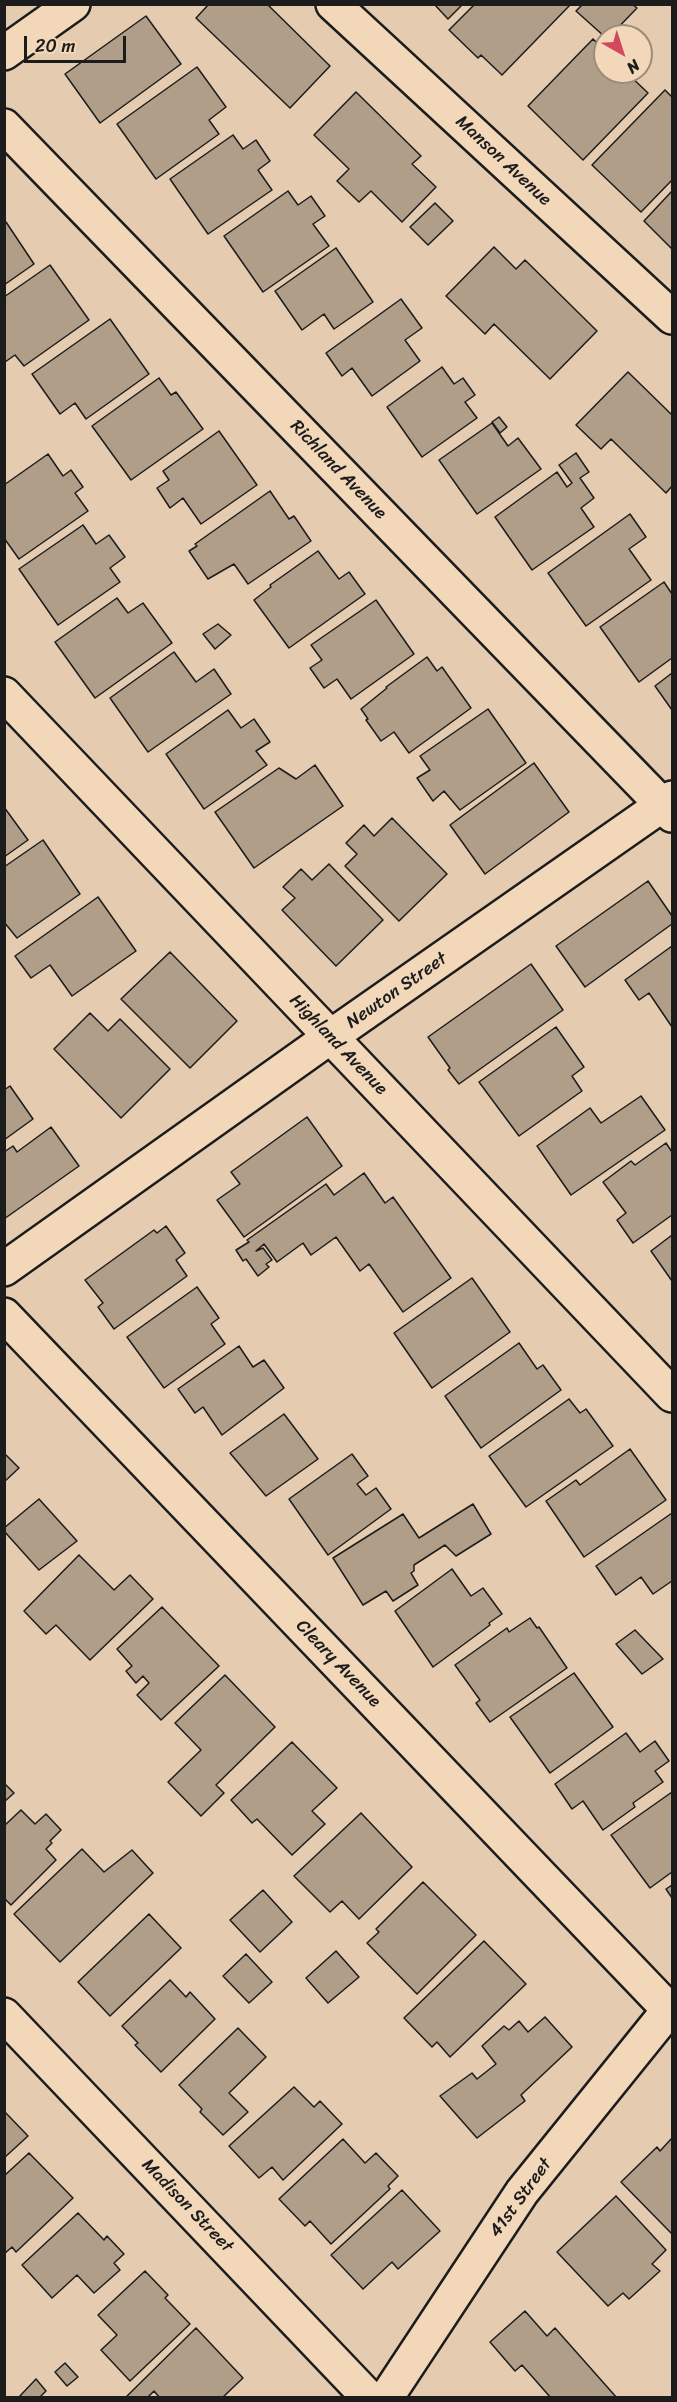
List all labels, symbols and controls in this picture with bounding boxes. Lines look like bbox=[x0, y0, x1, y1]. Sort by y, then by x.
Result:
scale bar bbox=[27, 24, 129, 62]
north arrow bbox=[593, 24, 653, 84]
text: 20 m bbox=[35, 30, 75, 62]
text: N bbox=[620, 52, 647, 82]
street label: Manson Avenue bbox=[451, 111, 555, 211]
street label: Richland Avenue bbox=[285, 416, 391, 524]
street label: Newton Street bbox=[343, 948, 451, 1034]
street label: Highland Avenue bbox=[284, 990, 392, 1100]
street label: Cleary Avenue bbox=[291, 1616, 385, 1712]
street label: 41st Street bbox=[485, 2154, 557, 2242]
street label: Madison Street bbox=[137, 2155, 237, 2257]

